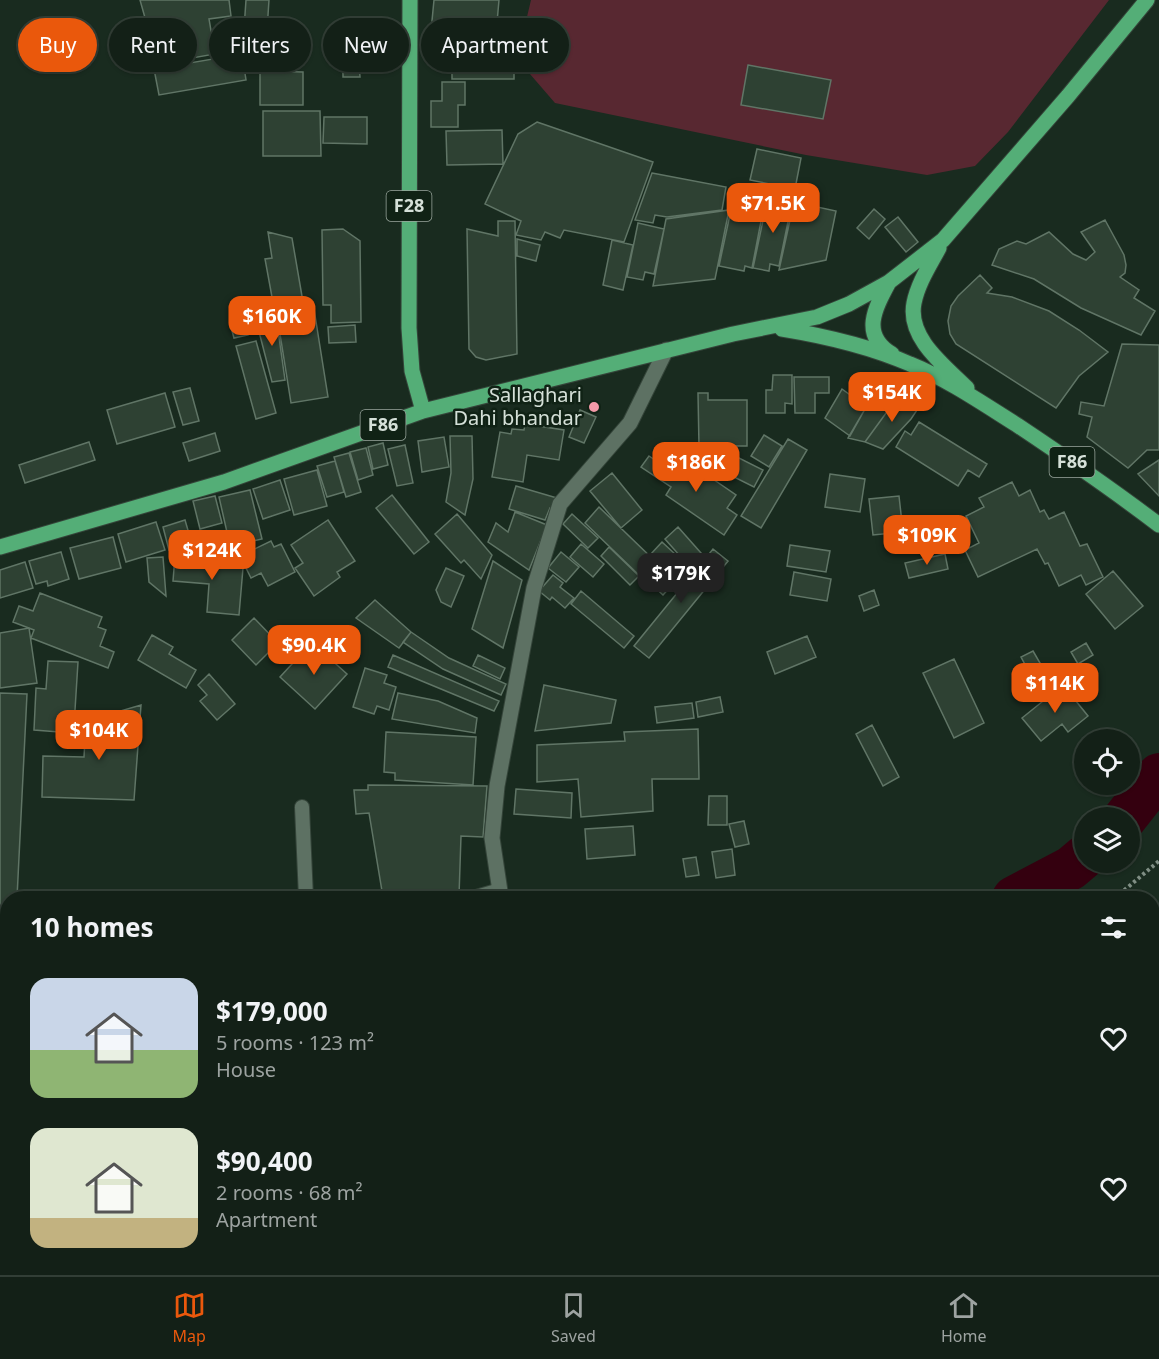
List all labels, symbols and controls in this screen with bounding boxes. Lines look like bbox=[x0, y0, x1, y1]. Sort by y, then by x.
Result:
chip: Buy bbox=[18, 18, 97, 72]
chip: Rent bbox=[109, 18, 197, 72]
chip: Filters bbox=[209, 18, 311, 72]
chip: New bbox=[323, 18, 409, 72]
chip: Apartment bbox=[421, 18, 569, 72]
pin: $71.5K bbox=[724, 183, 822, 234]
text: $71.5K bbox=[741, 189, 805, 216]
road number: F28 bbox=[386, 191, 432, 221]
pin: $160K bbox=[230, 296, 314, 347]
text: $160K bbox=[242, 302, 302, 329]
pin: $154K bbox=[850, 372, 934, 423]
text: $154K bbox=[862, 378, 922, 405]
place label: Sallaghari Dahi bhandar bbox=[453, 381, 582, 431]
marker: Sallaghari Dahi bhandar bbox=[587, 400, 601, 414]
road number: F86 bbox=[360, 410, 406, 440]
pin: $186K bbox=[654, 442, 738, 493]
road number: F86 bbox=[1050, 447, 1094, 477]
text: $186K bbox=[666, 448, 726, 475]
pin: $109K bbox=[885, 515, 969, 566]
text: $109K bbox=[897, 521, 957, 548]
pin: $124K bbox=[170, 530, 254, 581]
text: $124K bbox=[182, 536, 242, 563]
pin: $179K bbox=[639, 553, 723, 604]
text: $179K bbox=[651, 559, 711, 586]
pin: $90.4K bbox=[265, 625, 363, 676]
text: $90.4K bbox=[282, 631, 346, 658]
pin: $114K bbox=[1013, 663, 1097, 714]
text: $114K bbox=[1025, 669, 1085, 696]
pin: $104K bbox=[57, 710, 141, 761]
text: $104K bbox=[69, 716, 129, 743]
map controls bbox=[1074, 729, 1140, 873]
button: locate bbox=[1074, 729, 1140, 795]
button: layers bbox=[1074, 807, 1140, 873]
text: 10 homes bbox=[30, 909, 154, 945]
icon: filters bbox=[1097, 911, 1130, 944]
text: $179,000 bbox=[216, 993, 328, 1029]
icon: home bbox=[78, 1002, 150, 1074]
icon: heart bbox=[1097, 1022, 1130, 1055]
text: 5 rooms · 123 m² bbox=[216, 1029, 374, 1056]
text: House bbox=[216, 1056, 276, 1083]
text: $90,400 bbox=[216, 1143, 313, 1179]
icon: home bbox=[78, 1152, 150, 1224]
icon: heart bbox=[1097, 1172, 1130, 1205]
text: 2 rooms · 68 m² bbox=[216, 1179, 363, 1206]
text: Apartment bbox=[216, 1206, 317, 1233]
tab: Map bbox=[173, 1289, 206, 1347]
tab: Saved bbox=[551, 1289, 596, 1347]
tab: Home bbox=[941, 1289, 986, 1347]

